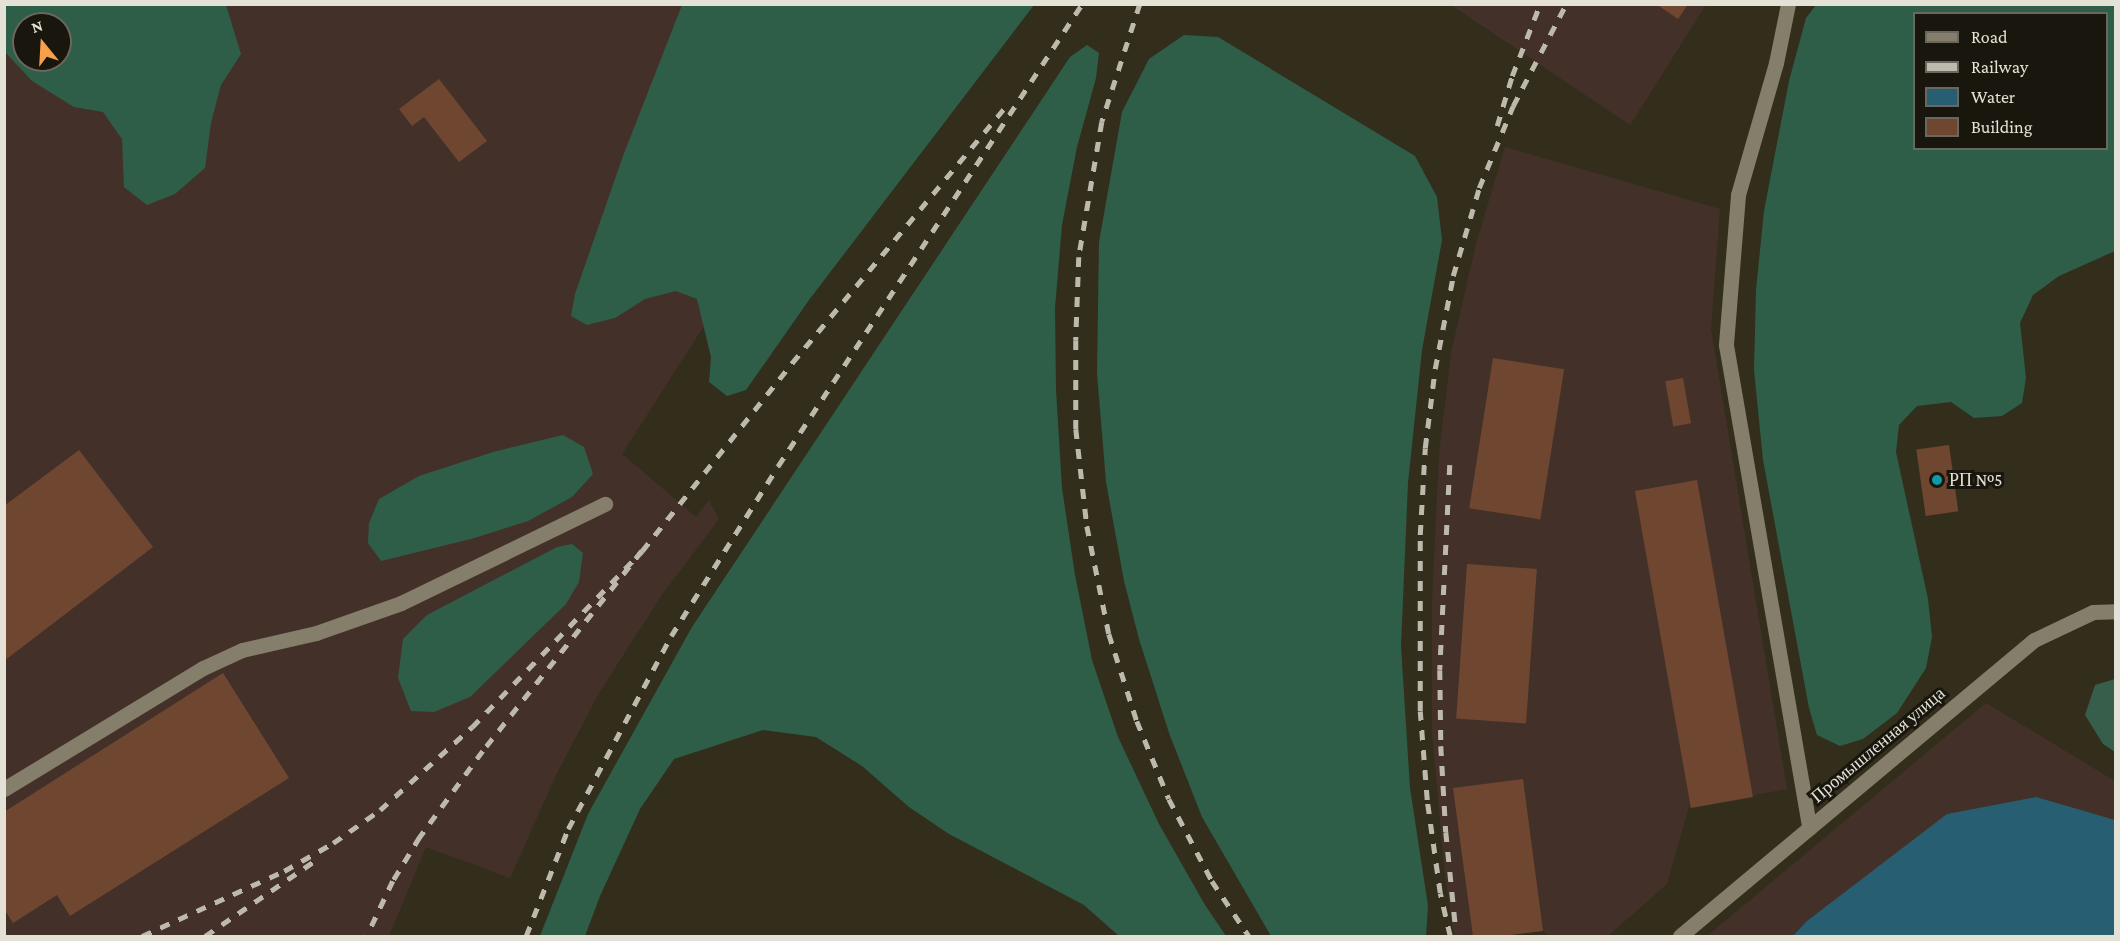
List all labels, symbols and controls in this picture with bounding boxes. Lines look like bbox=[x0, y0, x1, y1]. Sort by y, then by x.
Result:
north arrow bbox=[12, 12, 72, 72]
legend bbox=[1913, 12, 2108, 150]
text: N bbox=[29, 17, 45, 36]
text: Road bbox=[1971, 27, 2008, 47]
text: Railway bbox=[1971, 57, 2028, 77]
text: Water bbox=[1971, 87, 2015, 107]
text: Building bbox=[1971, 117, 2032, 137]
place label: РП №5 bbox=[1949, 469, 2002, 491]
marker: РП №5 bbox=[1930, 473, 1944, 487]
street label: Промышленная улица bbox=[1807, 683, 1949, 807]

